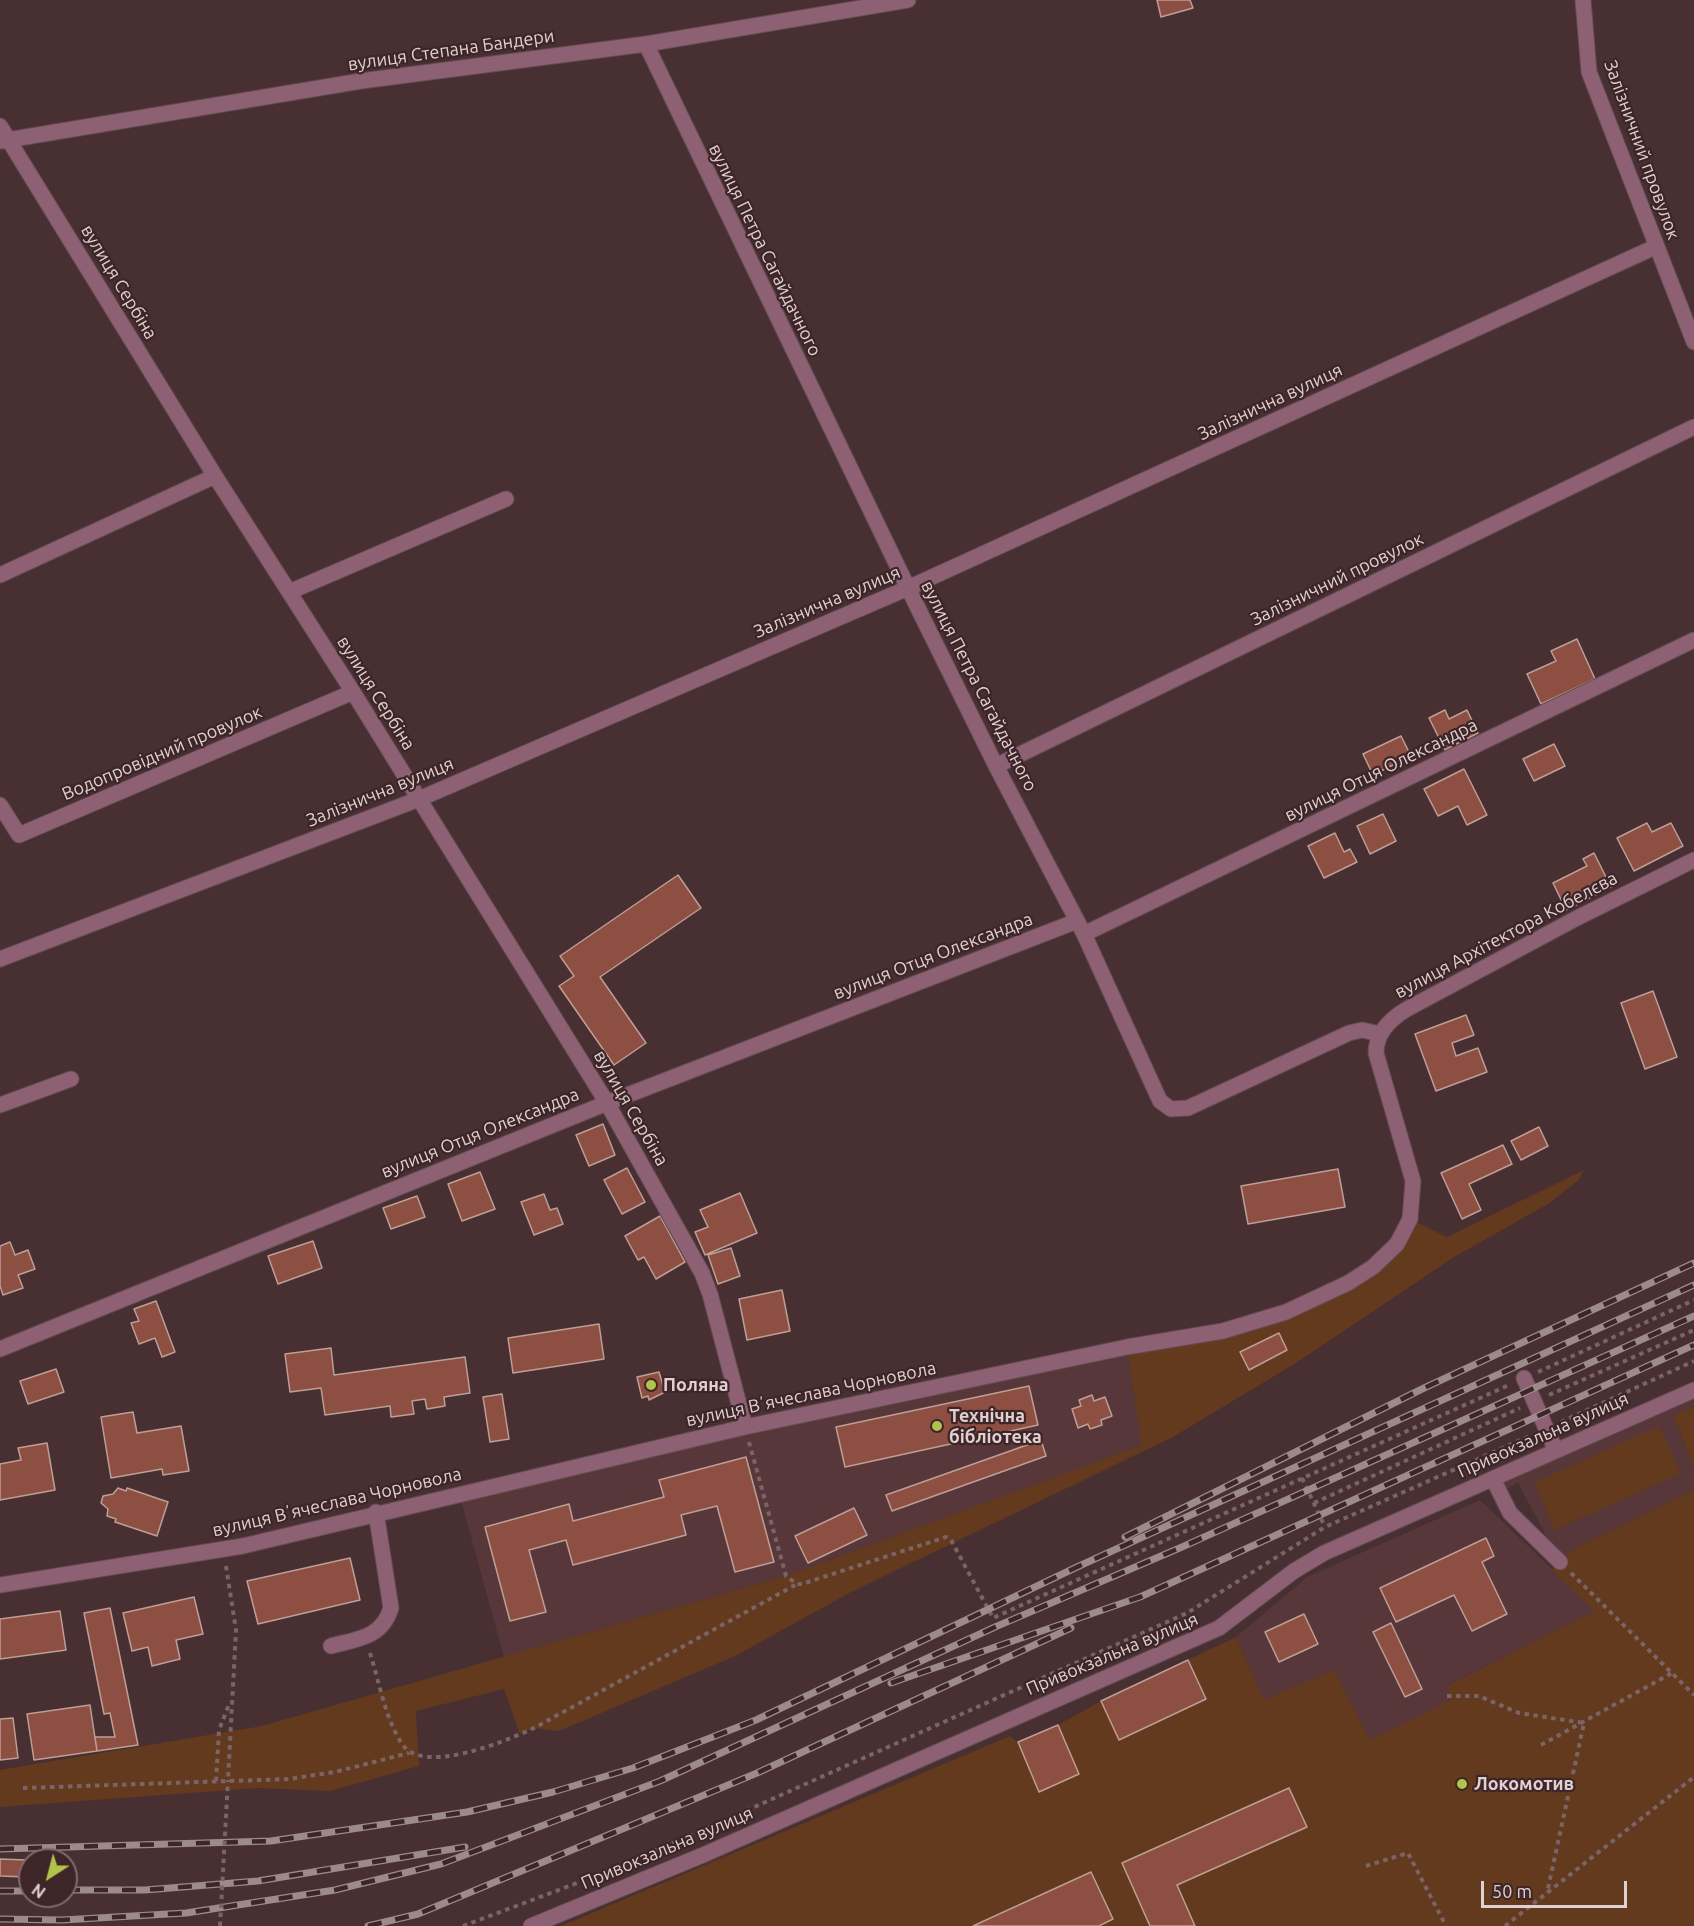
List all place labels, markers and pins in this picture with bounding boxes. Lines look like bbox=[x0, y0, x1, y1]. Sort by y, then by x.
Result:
place label: Поляна bbox=[663, 1374, 729, 1396]
marker: Поляна bbox=[644, 1378, 658, 1392]
place label: Технічна бібліотека bbox=[949, 1405, 1042, 1448]
marker: Технічна бібліотека bbox=[930, 1419, 944, 1433]
place label: Локомотив bbox=[1474, 1773, 1574, 1795]
marker: Локомотив bbox=[1455, 1777, 1469, 1791]

